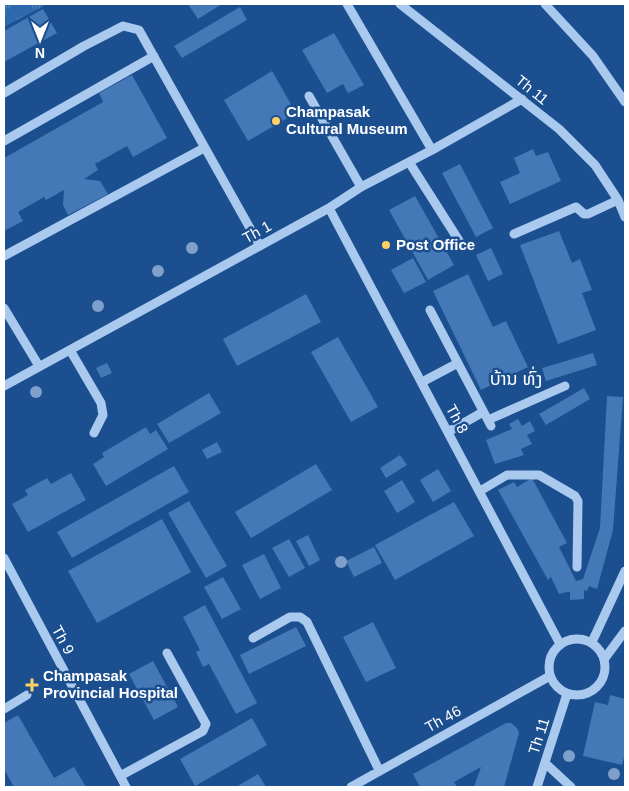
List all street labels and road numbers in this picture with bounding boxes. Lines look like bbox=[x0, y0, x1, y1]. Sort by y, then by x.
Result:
street label: Th 11 bbox=[512, 71, 552, 108]
street label: Th 1 bbox=[240, 217, 274, 246]
street label: Th 8 bbox=[443, 402, 472, 436]
street label: Th 9 bbox=[49, 623, 78, 657]
street label: Th 46 bbox=[422, 702, 464, 735]
street label: Th 11 bbox=[525, 716, 552, 756]

